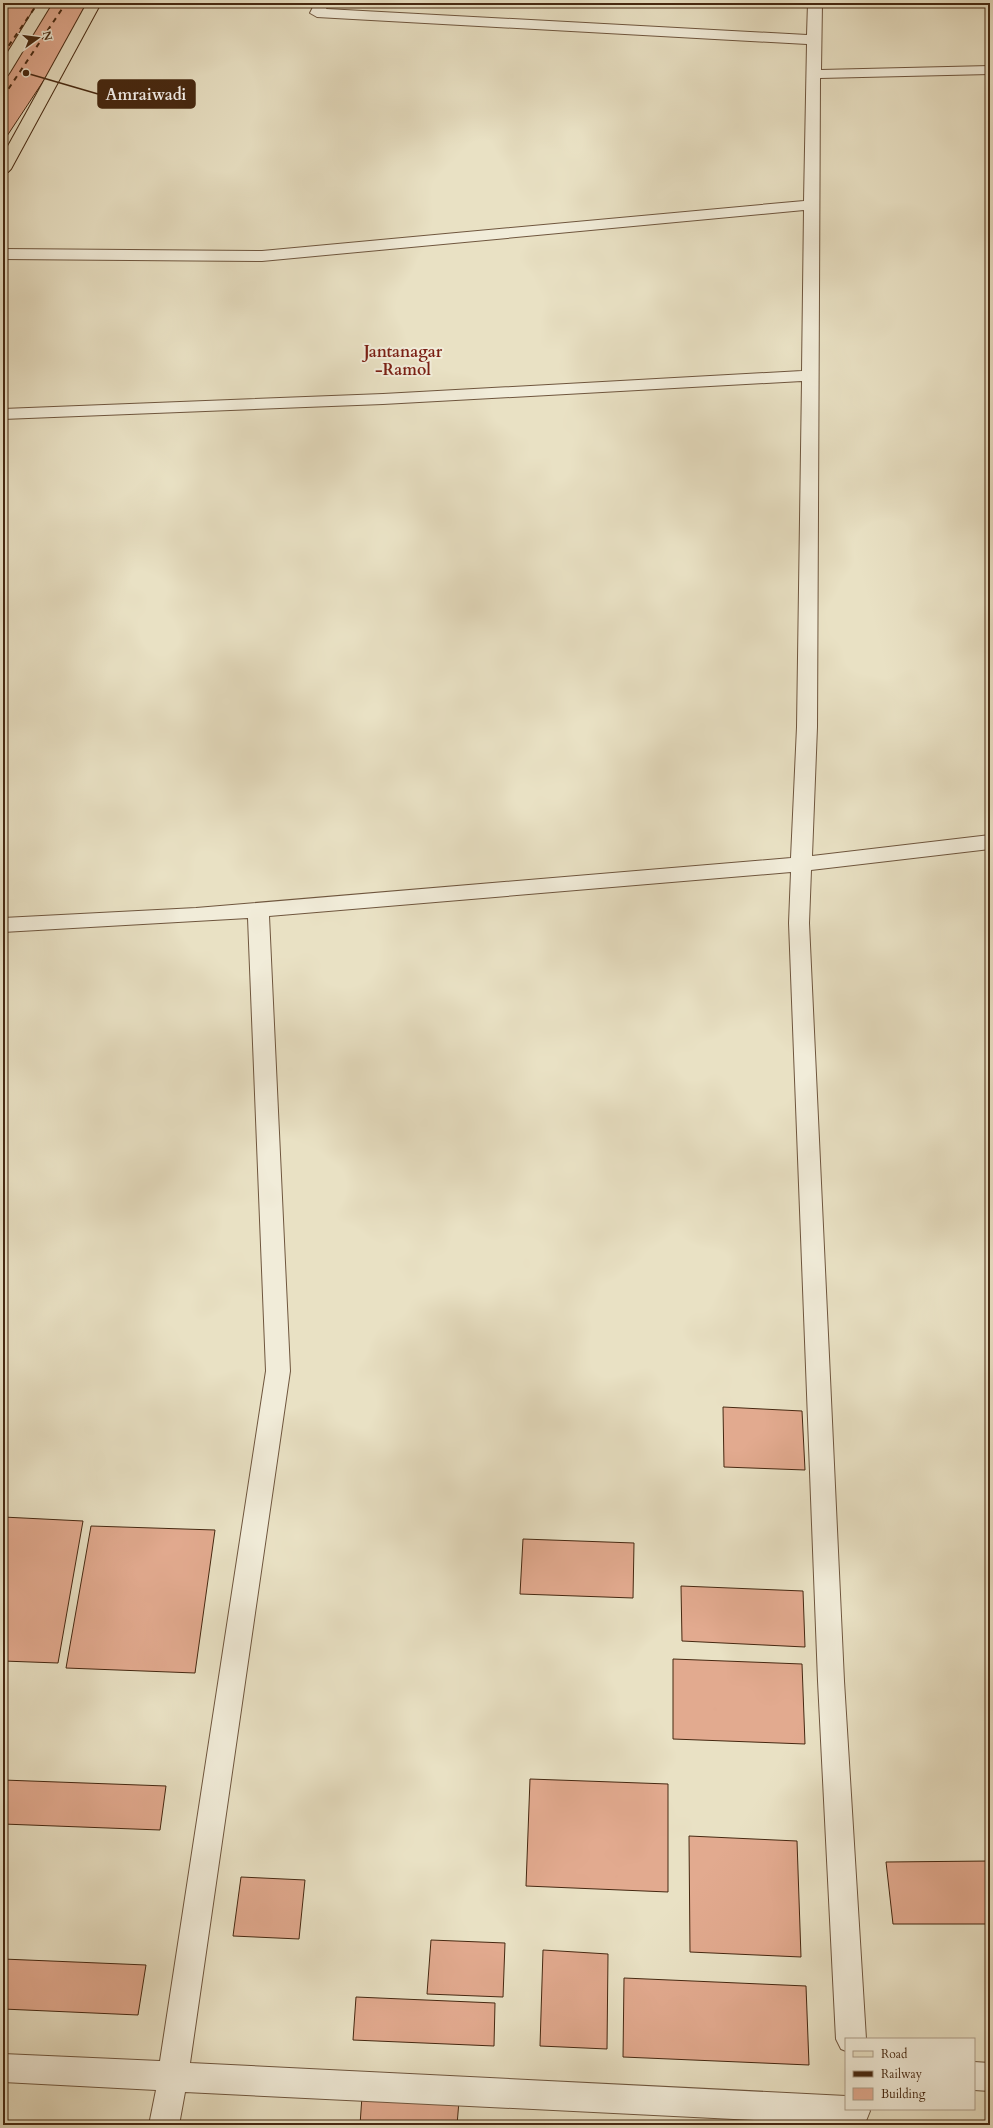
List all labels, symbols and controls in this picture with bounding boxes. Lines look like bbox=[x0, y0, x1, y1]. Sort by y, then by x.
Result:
north arrow bbox=[18, 18, 58, 58]
text: N bbox=[39, 29, 56, 43]
callout: Amraiwadi bbox=[98, 80, 195, 108]
text: Amraiwadi bbox=[106, 84, 186, 106]
district label: Jantanagar -Ramol bbox=[362, 341, 443, 381]
legend bbox=[845, 2038, 975, 2110]
text: Road bbox=[881, 2046, 908, 2062]
text: Railway bbox=[881, 2066, 923, 2082]
text: Building bbox=[881, 2086, 926, 2102]

